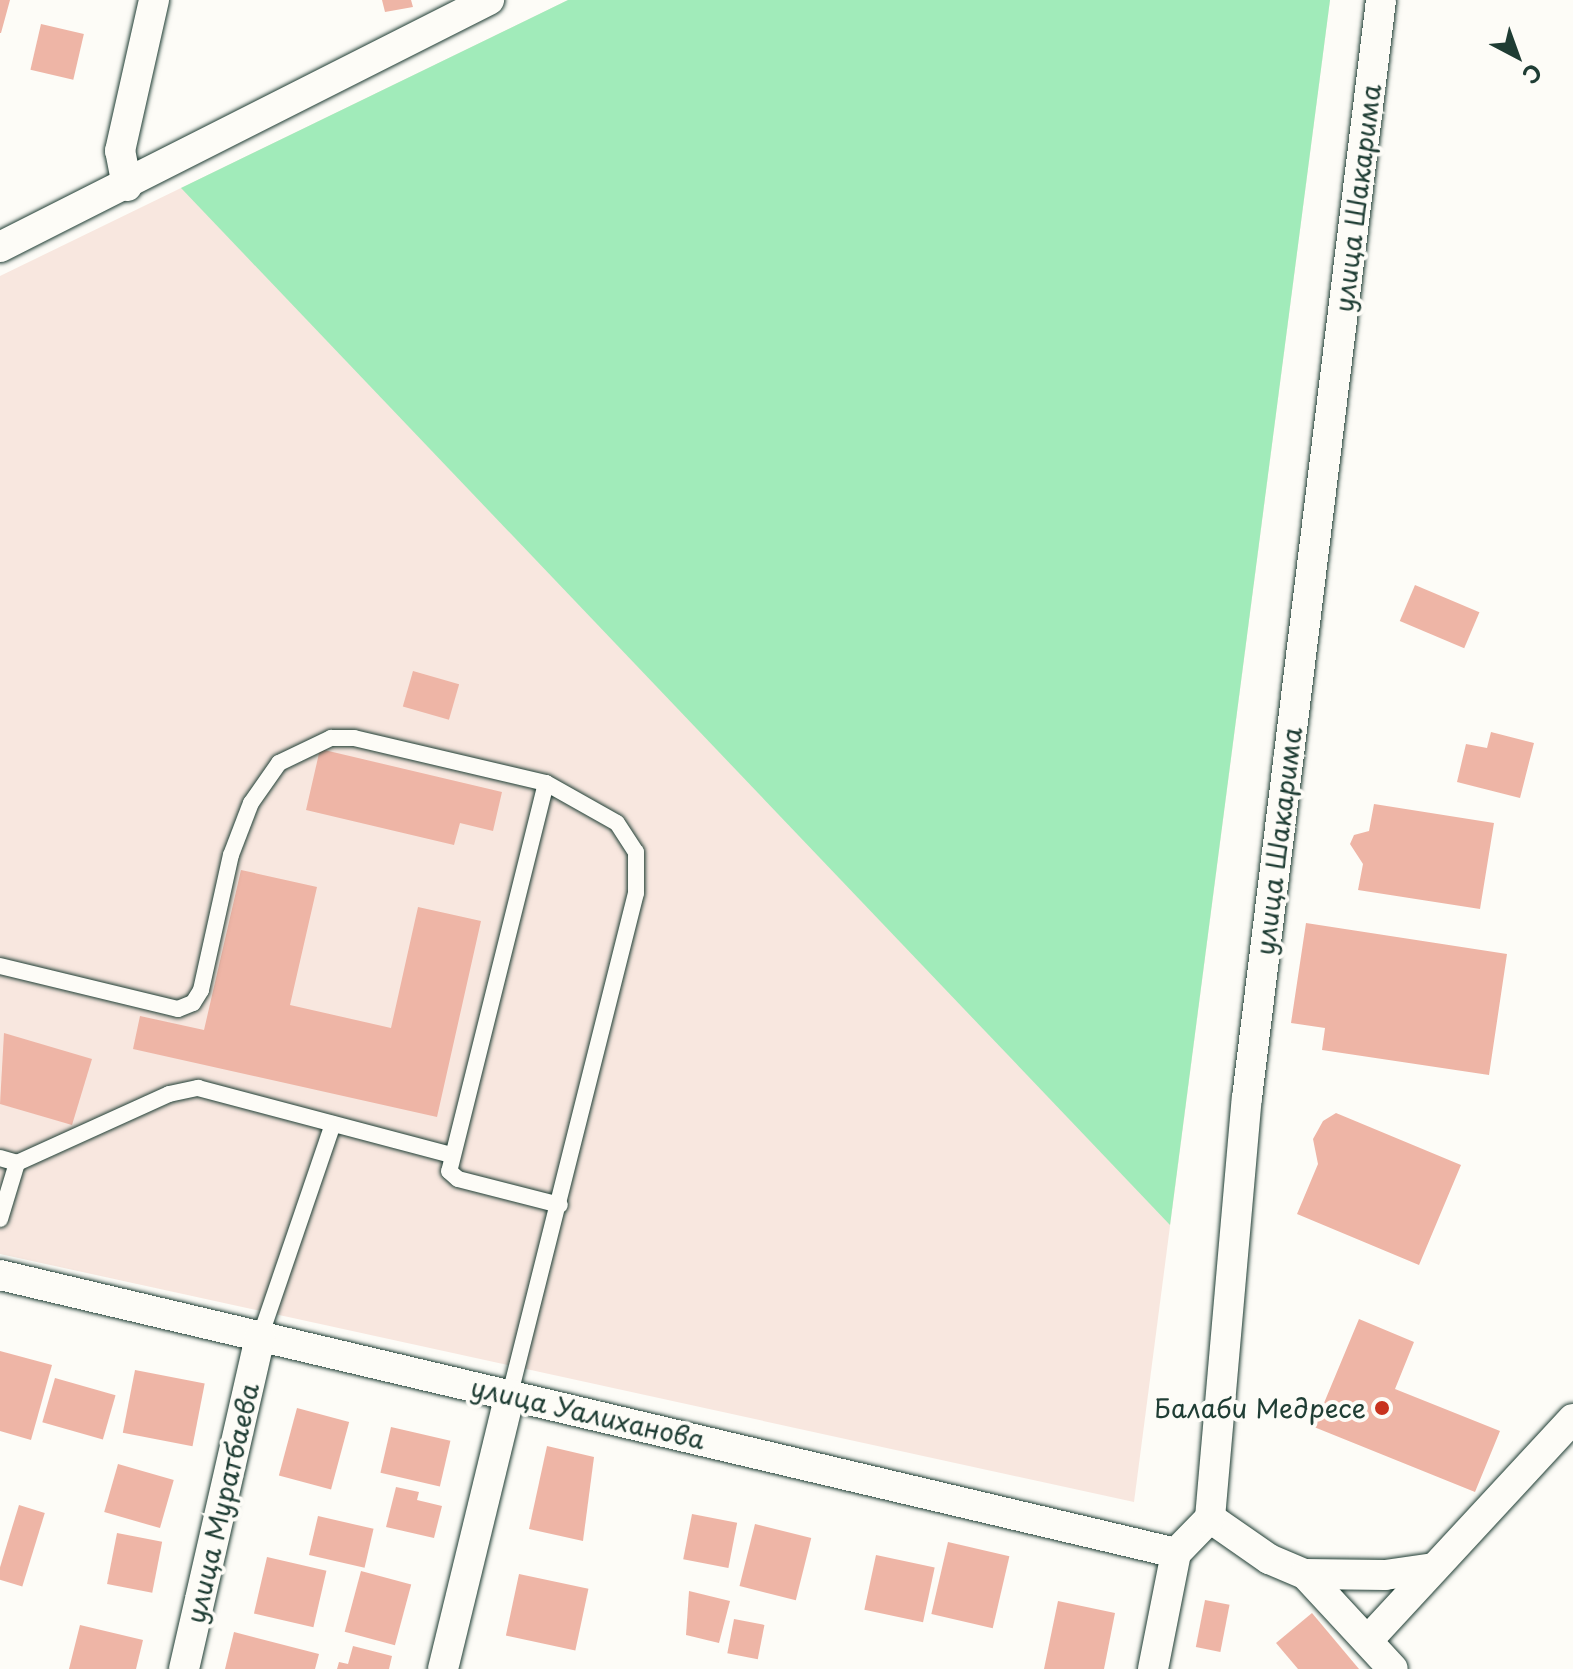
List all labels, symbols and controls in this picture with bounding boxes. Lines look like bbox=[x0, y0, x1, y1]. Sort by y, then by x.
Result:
north arrow bbox=[1477, 16, 1557, 96]
text: С bbox=[1516, 57, 1550, 92]
street label: улица Шакарима bbox=[1328, 82, 1386, 314]
street label: улица Шакарима bbox=[1249, 725, 1307, 957]
street label: улица Уалиханова bbox=[468, 1371, 708, 1455]
street label: улица Муратбаева bbox=[179, 1379, 265, 1627]
place label: Балаби Медресе bbox=[1154, 1392, 1366, 1424]
marker: Балаби Медресе bbox=[1373, 1399, 1391, 1417]

